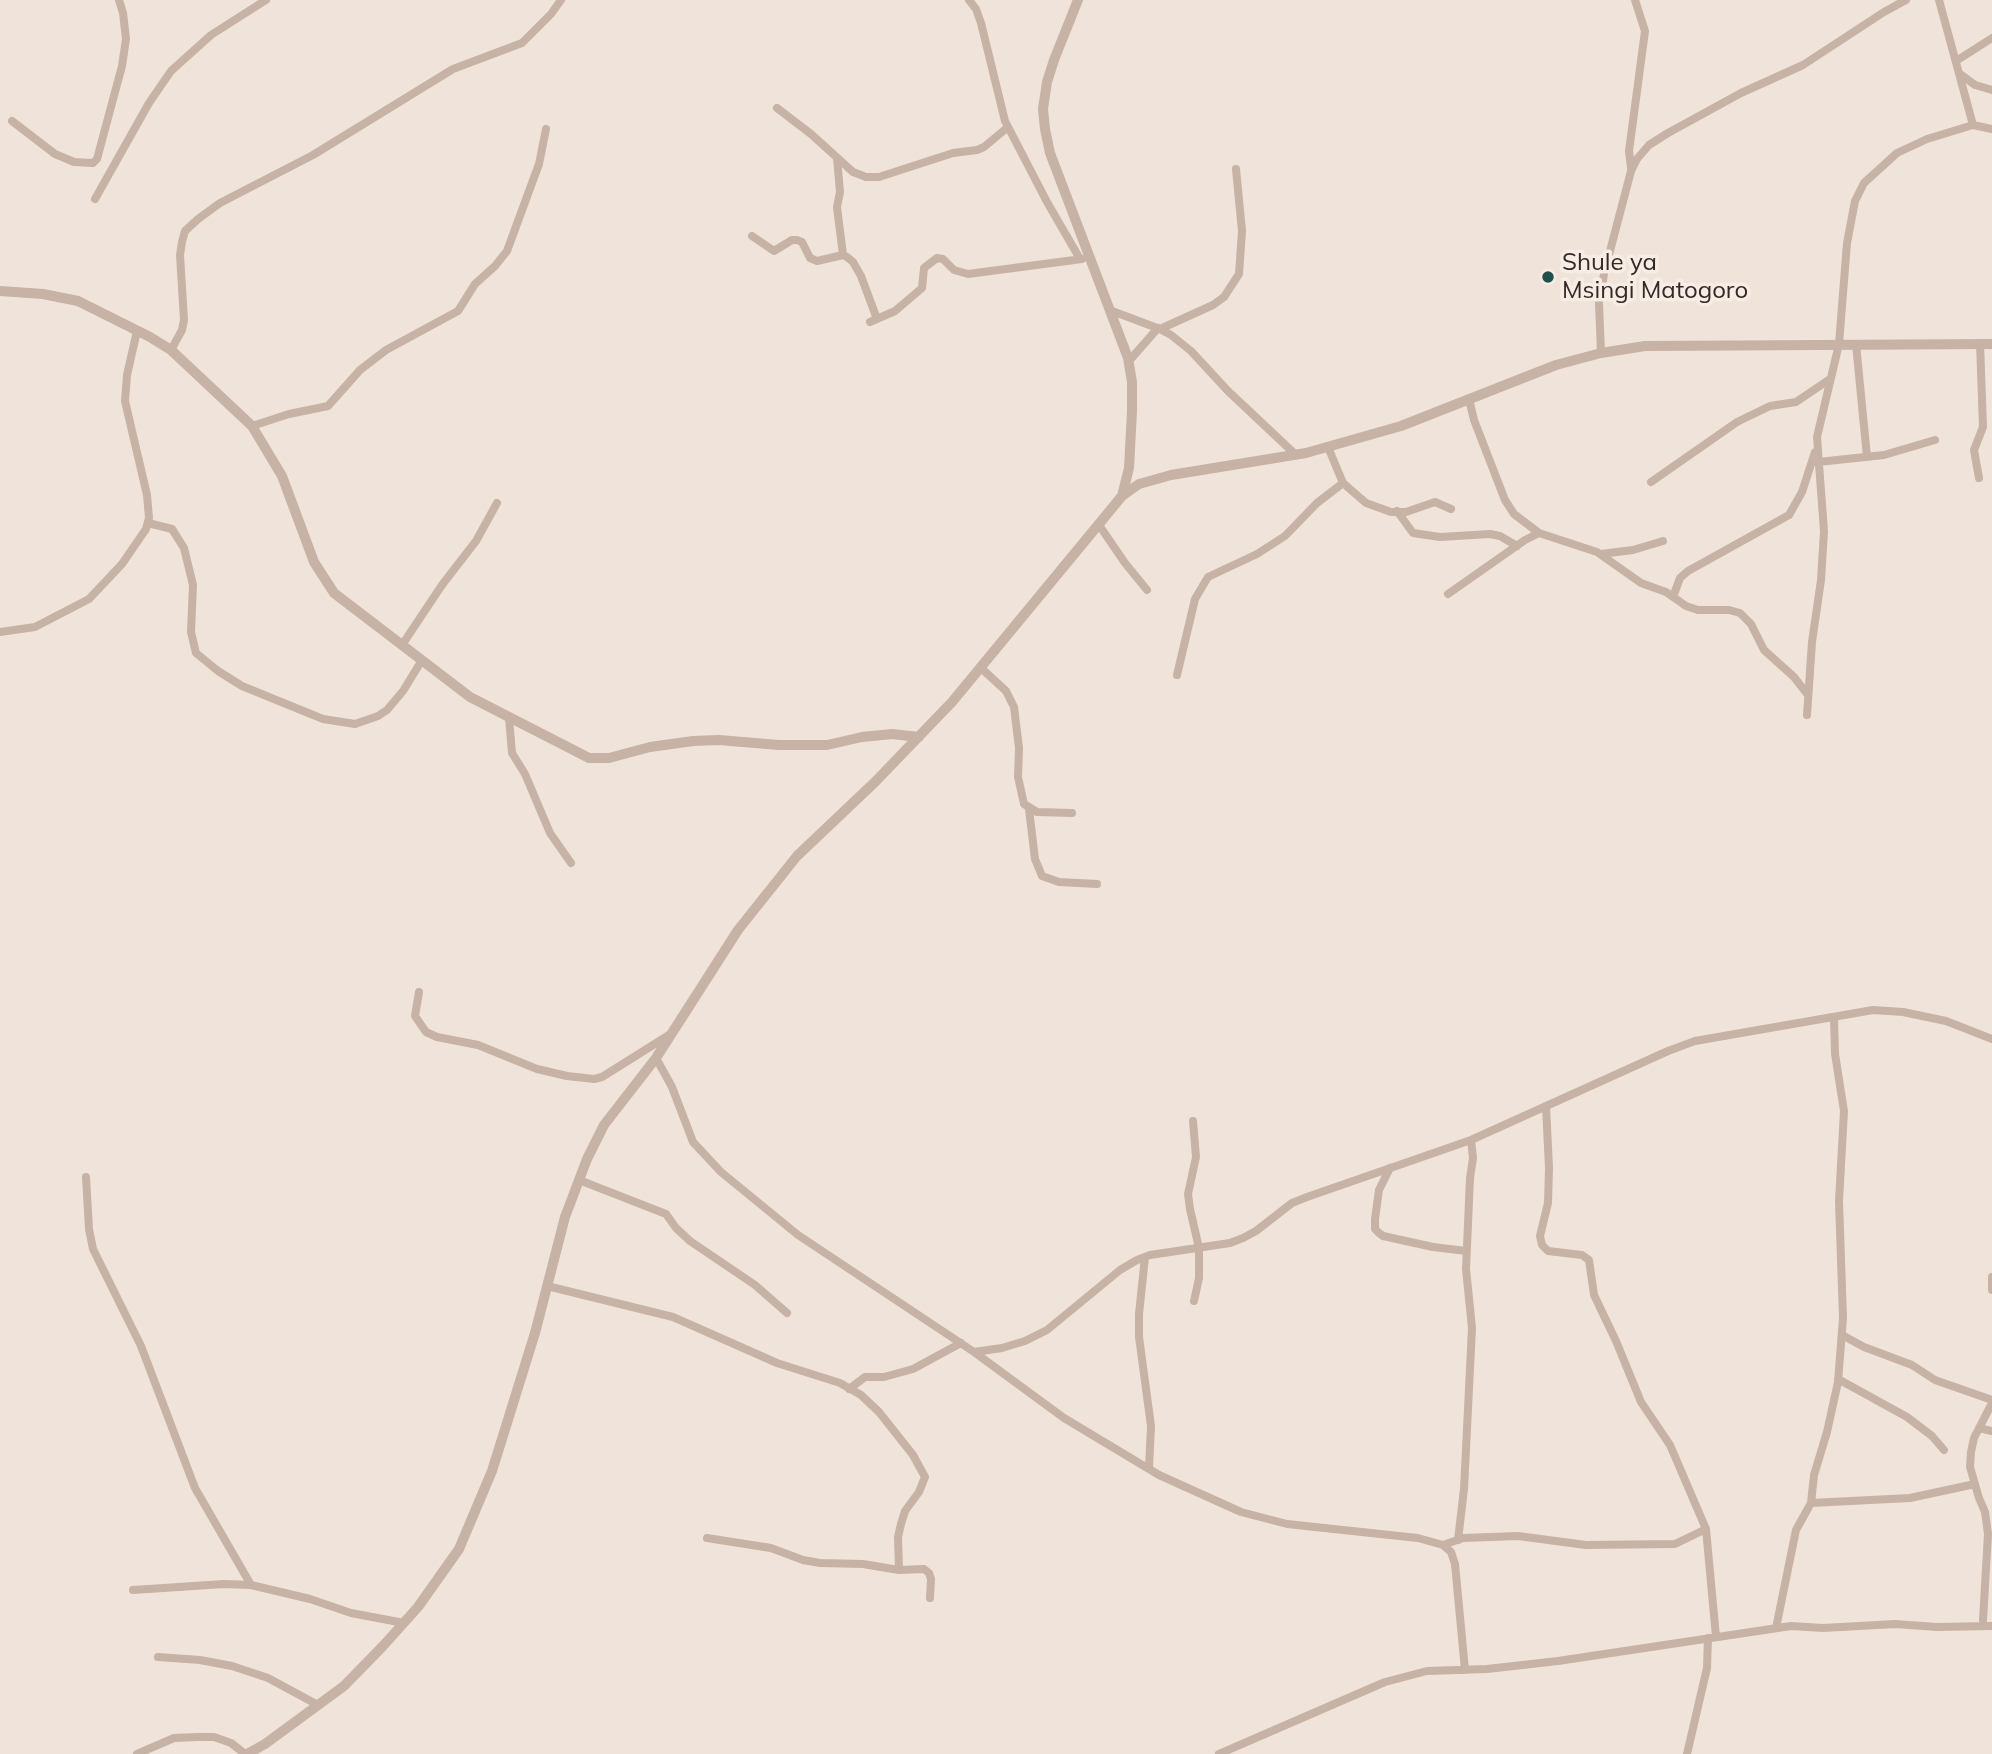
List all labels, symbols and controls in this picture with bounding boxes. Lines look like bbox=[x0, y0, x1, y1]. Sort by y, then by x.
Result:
place label: Shule ya Msingi Matogoro bbox=[1562, 249, 1748, 305]
marker: Shule ya Msingi Matogoro bbox=[1540, 269, 1556, 285]

